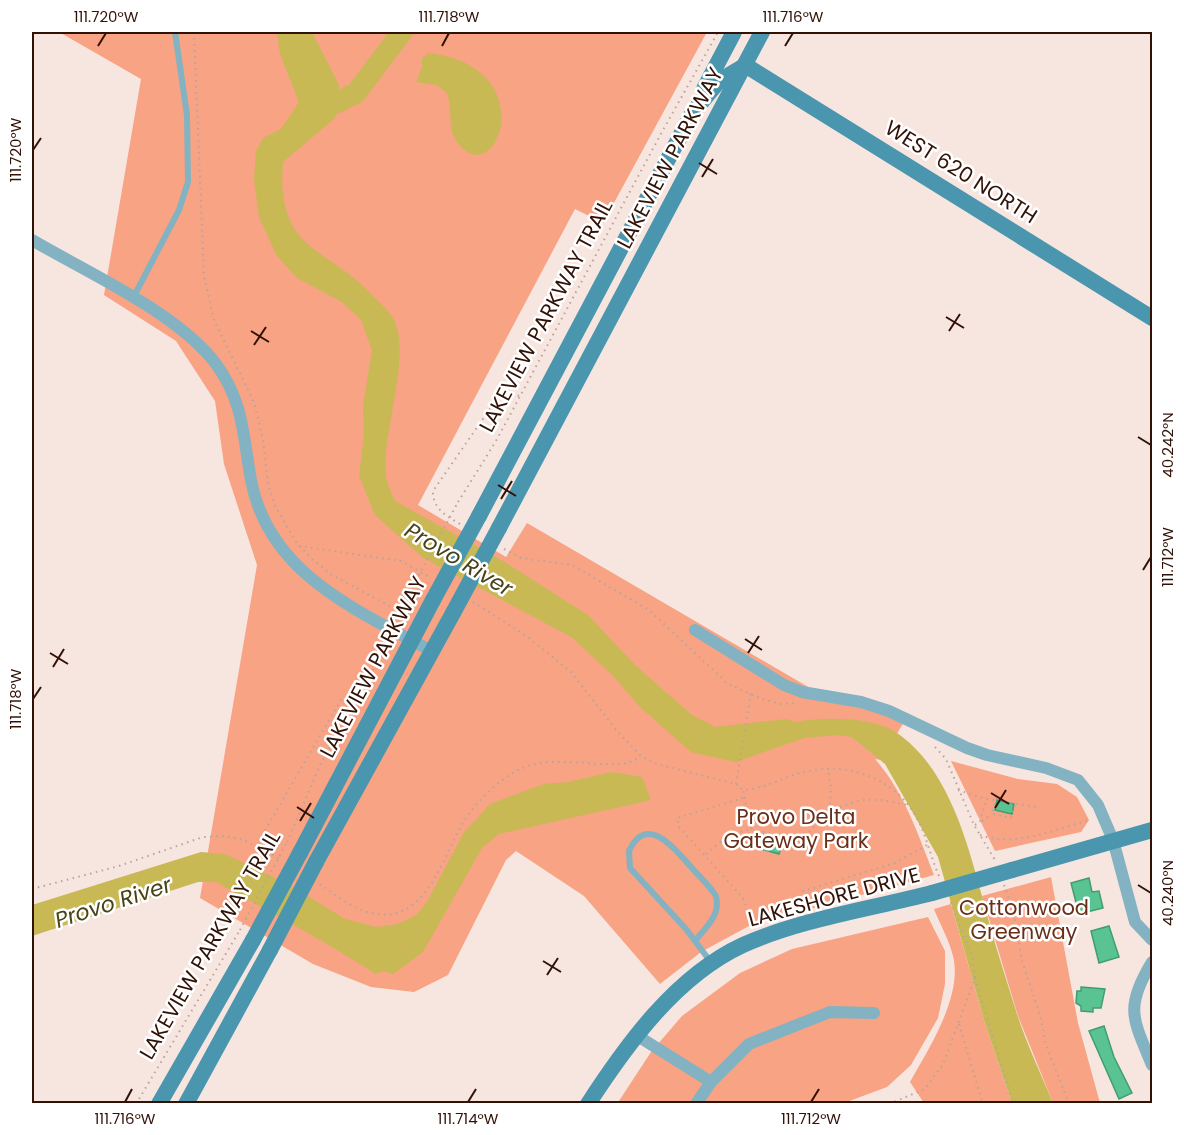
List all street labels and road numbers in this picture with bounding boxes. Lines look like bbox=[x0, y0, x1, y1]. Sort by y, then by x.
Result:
street label: LAKEVIEW PARKWAY bbox=[609, 62, 730, 253]
street label: WEST 620 NORTH bbox=[880, 113, 1043, 230]
street label: LAKEVIEW PARKWAY TRAIL bbox=[472, 194, 619, 437]
street label: LAKEVIEW PARKWAY bbox=[312, 571, 433, 762]
street label: LAKEVIEW PARKWAY TRAIL bbox=[132, 825, 287, 1064]
street label: LAKESHORE DRIVE bbox=[745, 860, 923, 933]

